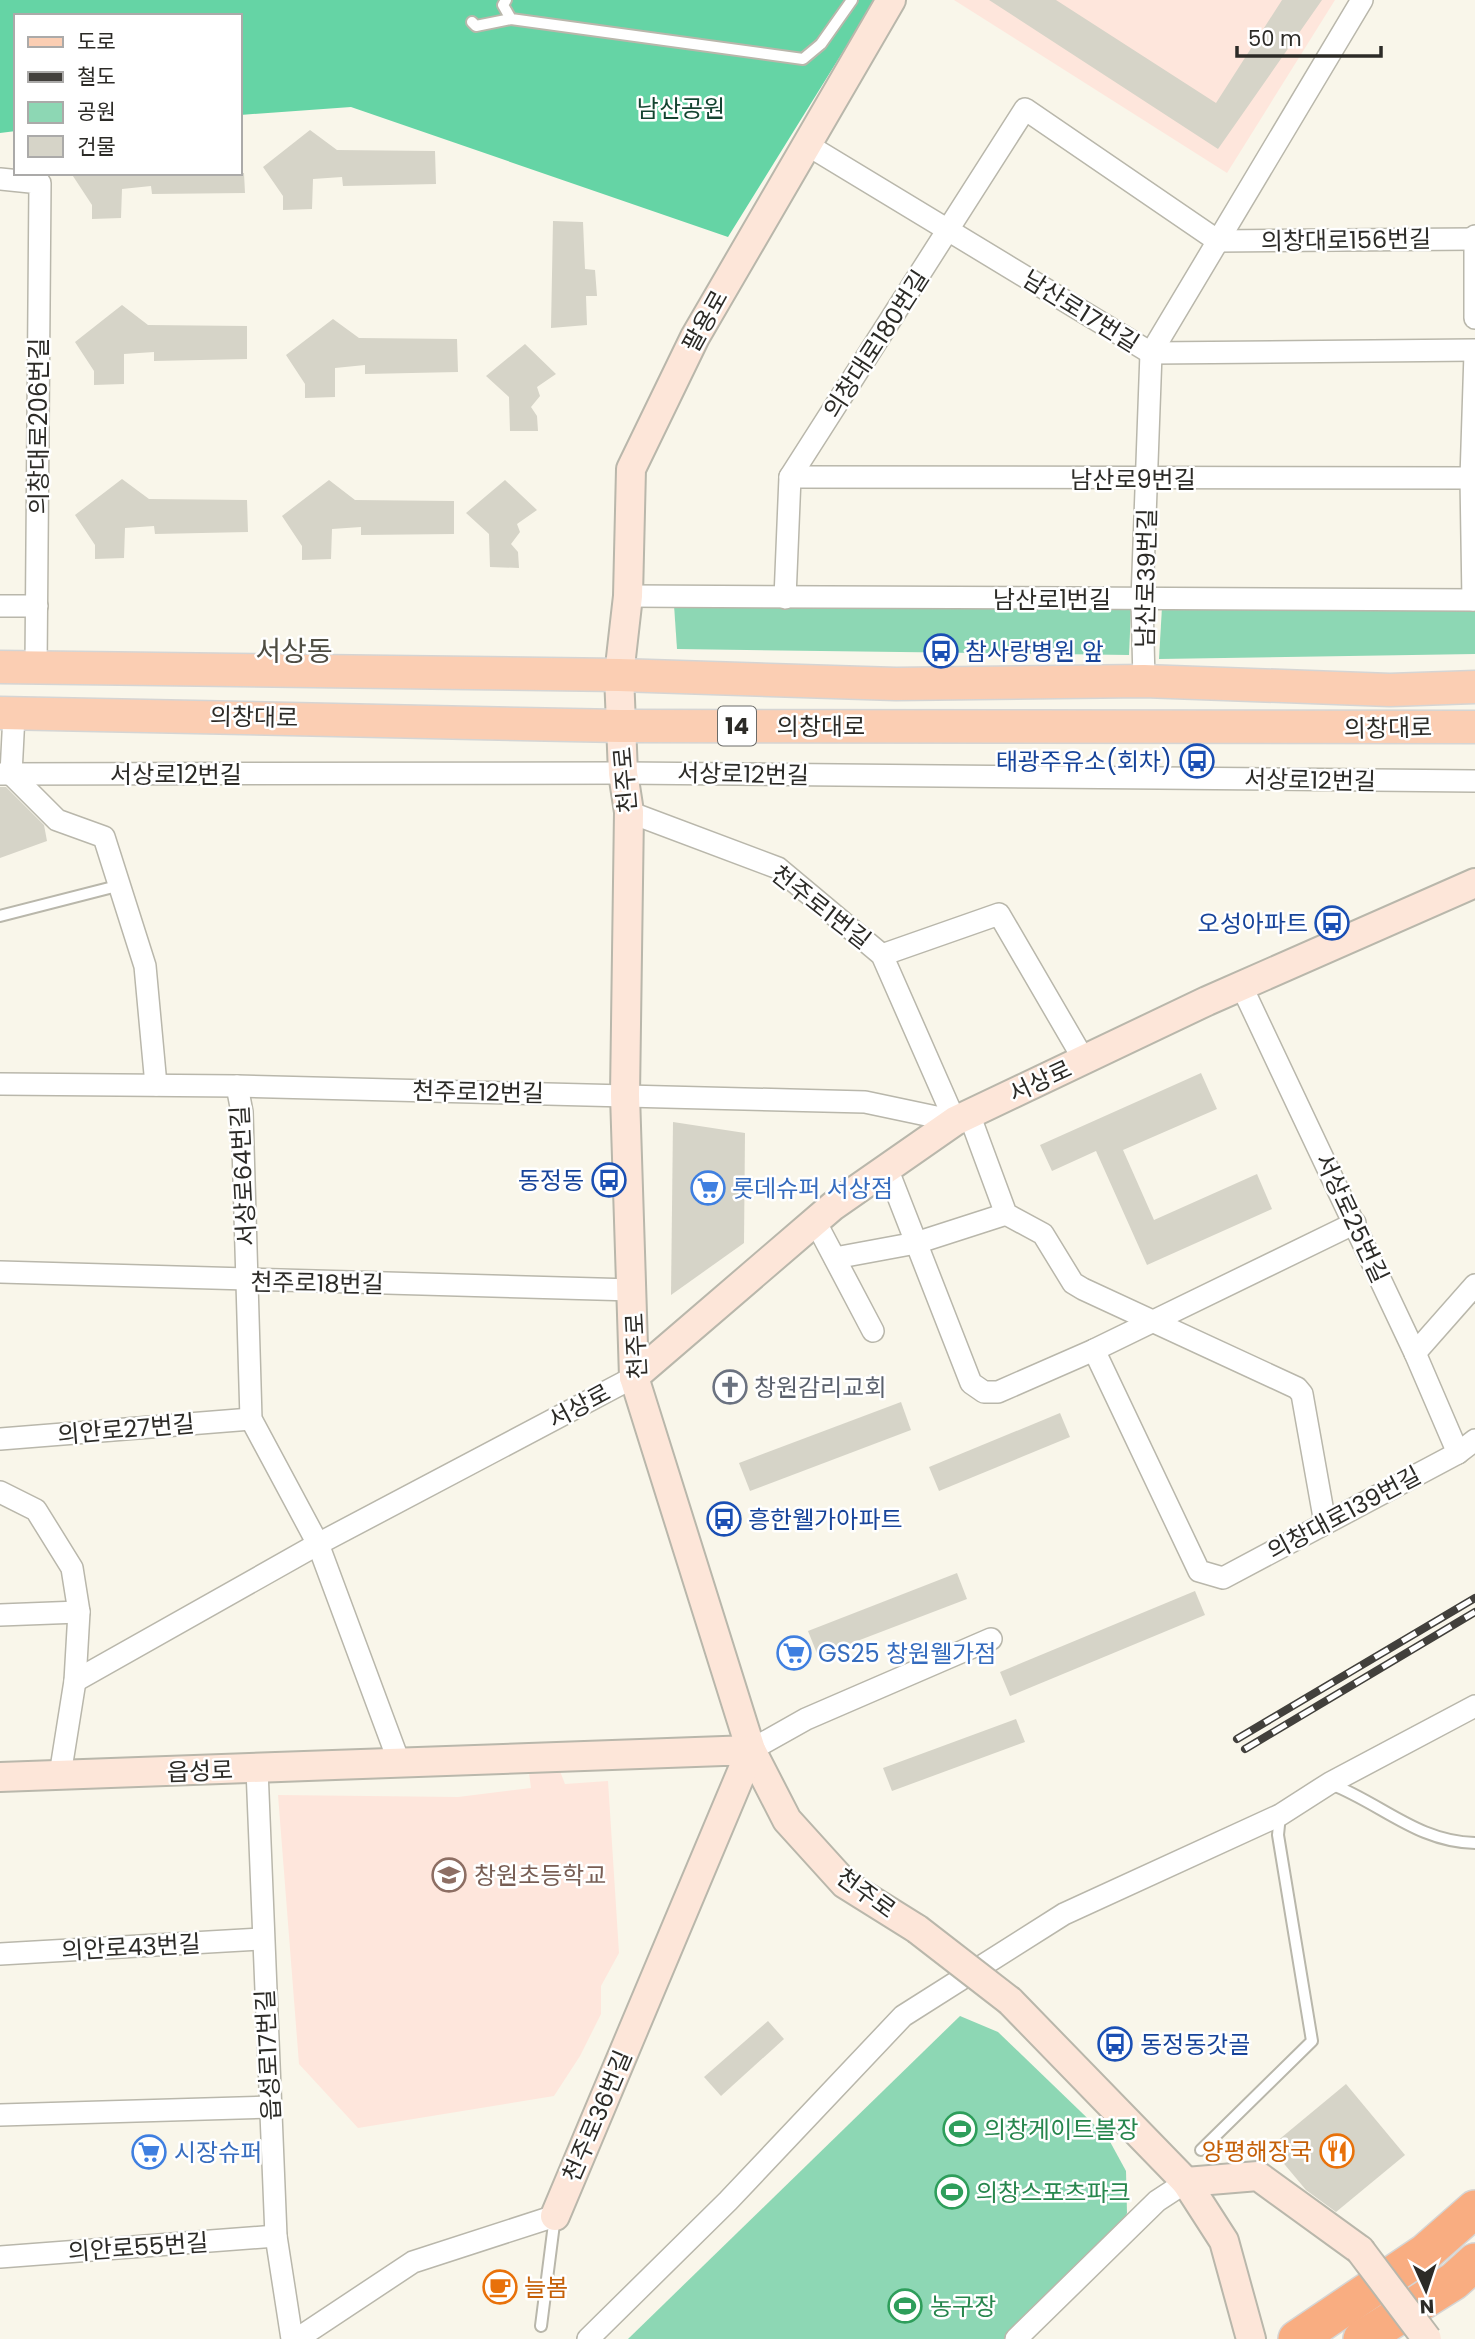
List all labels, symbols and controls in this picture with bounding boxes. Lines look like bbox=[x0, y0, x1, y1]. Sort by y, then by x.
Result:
legend bbox=[14, 14, 242, 175]
scale bar bbox=[1237, 14, 1380, 58]
text: 50 m bbox=[1248, 24, 1302, 53]
text: 도로 bbox=[77, 27, 116, 56]
text: 철도 bbox=[77, 62, 116, 91]
park label: 남산공원 bbox=[637, 92, 725, 125]
text: 공원 bbox=[77, 97, 116, 126]
text: 건물 bbox=[77, 132, 116, 161]
street label: 의창대로156번길 bbox=[1260, 222, 1432, 258]
street label: 남산로17번길 bbox=[1017, 262, 1145, 360]
street label: 의창대로180번길 bbox=[816, 264, 936, 424]
street label: 팔용로 bbox=[675, 284, 735, 358]
street label: 의창대로206번길 bbox=[22, 338, 55, 514]
street label: 남산로9번길 bbox=[1070, 463, 1196, 496]
street label: 남산로39번길 bbox=[1128, 508, 1164, 648]
street label: 남산로1번길 bbox=[993, 583, 1111, 616]
district label: 서상동 bbox=[255, 632, 333, 671]
bus stop icon: 참사랑병원 앞 bbox=[922, 632, 960, 670]
place label: 참사랑병원 앞 bbox=[965, 635, 1104, 668]
street label: 의창대로 bbox=[210, 700, 298, 734]
road number: 14 bbox=[718, 706, 756, 746]
street label: 의창대로 bbox=[777, 710, 865, 743]
street label: 의창대로 bbox=[1344, 711, 1432, 745]
bus stop icon: 태광주유소(회차) bbox=[1178, 742, 1216, 780]
place label: 태광주유소(회차) bbox=[996, 745, 1172, 778]
street label: 천주로 bbox=[606, 746, 644, 814]
street label: 서상로12번길 bbox=[677, 756, 809, 792]
street label: 서상로12번길 bbox=[110, 758, 242, 791]
street label: 서상로12번길 bbox=[1244, 762, 1376, 798]
street label: 천주로1번길 bbox=[764, 858, 878, 956]
bus stop icon: 오성아파트 bbox=[1313, 904, 1351, 942]
place label: 오성아파트 bbox=[1198, 907, 1308, 940]
street label: 서상로 bbox=[1003, 1052, 1077, 1110]
street label: 천주로12번길 bbox=[412, 1074, 544, 1110]
street label: 서상로64번길 bbox=[223, 1105, 263, 1247]
street label: 서상로25번길 bbox=[1308, 1148, 1396, 1288]
bus stop icon: 동정동 bbox=[590, 1161, 628, 1199]
place label: 동정동 bbox=[518, 1164, 584, 1197]
supermarket icon: 롯데슈퍼 서상점 bbox=[689, 1169, 727, 1207]
place label: 롯데슈퍼 서상점 bbox=[732, 1172, 893, 1205]
street label: 천주로18번길 bbox=[250, 1265, 384, 1301]
street label: 천주로 bbox=[618, 1312, 654, 1380]
church icon: 창원감리교회 bbox=[711, 1368, 749, 1406]
place label: 창원감리교회 bbox=[754, 1371, 886, 1404]
street label: 서상로 bbox=[542, 1376, 616, 1436]
street label: 의안로27번길 bbox=[56, 1407, 196, 1451]
street label: 의창대로139번길 bbox=[1261, 1459, 1427, 1567]
bus stop icon: 흥한웰가아파트 bbox=[705, 1500, 743, 1538]
place label: 흥한웰가아파트 bbox=[748, 1503, 903, 1536]
supermarket icon: GS25 창원웰가점 bbox=[775, 1634, 813, 1672]
place label: GS25 창원웰가점 bbox=[818, 1637, 996, 1670]
street label: 읍성로 bbox=[166, 1753, 234, 1789]
school or university icon: 창원초등학교 bbox=[430, 1856, 468, 1894]
place label: 창원초등학교 bbox=[474, 1859, 606, 1892]
street label: 천주로 bbox=[830, 1860, 902, 1926]
street label: 의안로43번길 bbox=[60, 1927, 202, 1967]
street label: 읍성로17번길 bbox=[248, 1989, 288, 2121]
bus stop icon: 동정동갓골 bbox=[1096, 2025, 1134, 2063]
place label: 동정동갓골 bbox=[1140, 2028, 1250, 2061]
street label: 천주로36번길 bbox=[555, 2045, 639, 2187]
sports icon: 의창게이트볼장 bbox=[941, 2110, 979, 2148]
place label: 의창게이트볼장 bbox=[984, 2113, 1139, 2146]
restaurant icon: 양평해장국 bbox=[1318, 2132, 1356, 2170]
supermarket icon: 시장슈퍼 bbox=[130, 2133, 168, 2171]
place label: 양평해장국 bbox=[1202, 2135, 1312, 2168]
place label: 시장슈퍼 bbox=[174, 2136, 262, 2169]
sports icon: 의창스포츠파크 bbox=[933, 2173, 971, 2211]
place label: 의창스포츠파크 bbox=[976, 2176, 1131, 2209]
street label: 의안로55번길 bbox=[67, 2226, 209, 2268]
north arrow bbox=[1391, 2255, 1461, 2325]
cafe icon: 늘봄 bbox=[481, 2268, 519, 2306]
place label: 늘봄 bbox=[524, 2271, 568, 2304]
sports icon: 농구장 bbox=[886, 2287, 924, 2325]
place label: 농구장 bbox=[930, 2290, 996, 2323]
text: N bbox=[1419, 2293, 1435, 2320]

